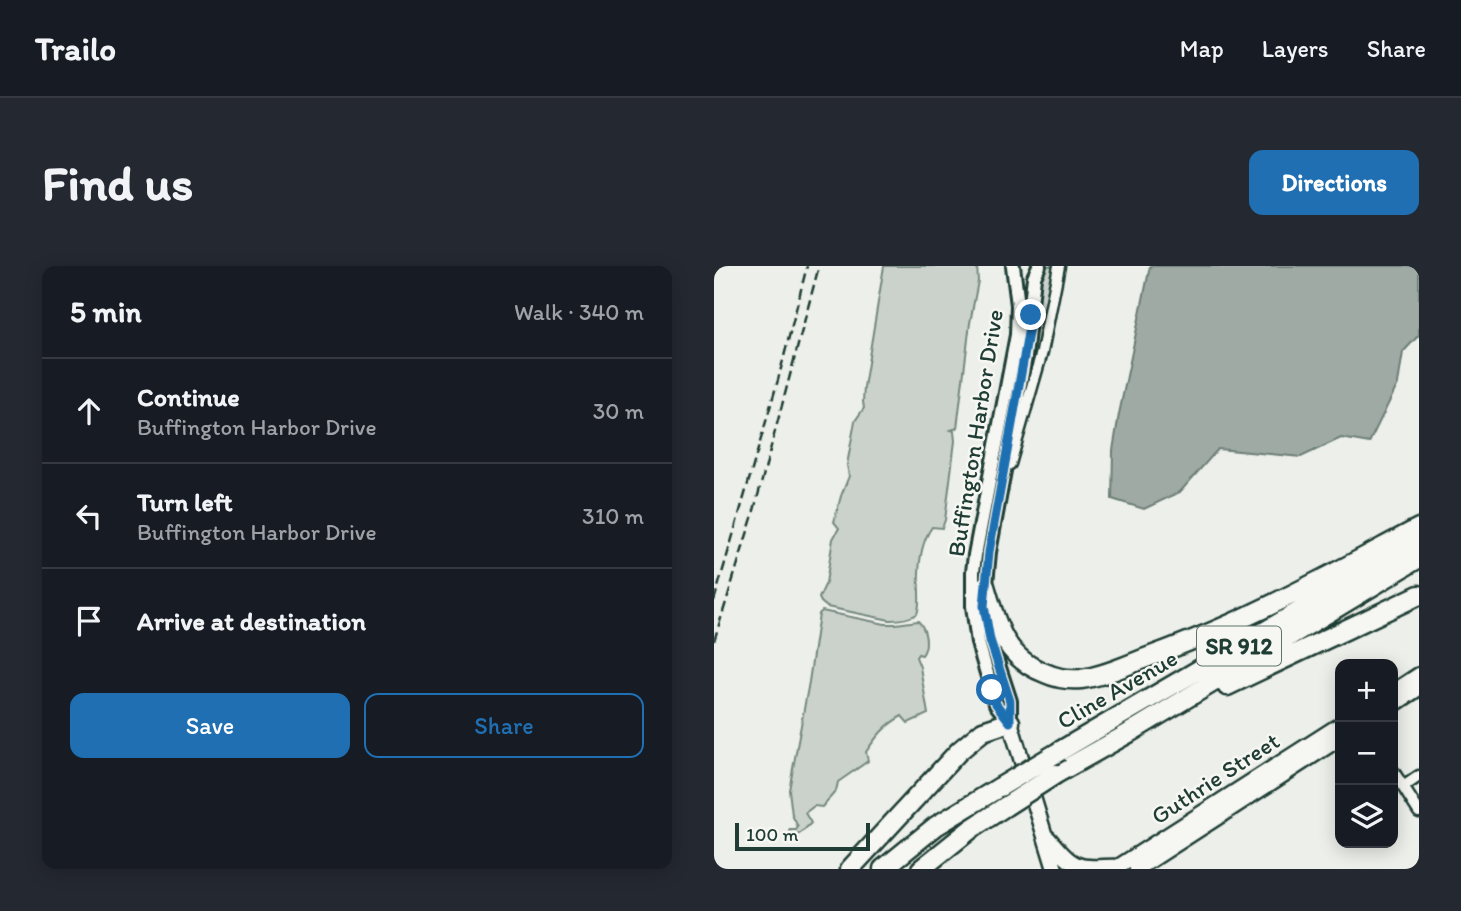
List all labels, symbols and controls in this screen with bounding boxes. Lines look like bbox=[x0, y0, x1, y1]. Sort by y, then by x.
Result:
text: Trailo bbox=[35, 29, 116, 68]
text: Map bbox=[1180, 34, 1224, 63]
text: Layers bbox=[1262, 34, 1329, 63]
text: Share bbox=[1367, 34, 1426, 63]
button: Directions bbox=[1249, 150, 1419, 215]
text: Find us bbox=[42, 153, 193, 212]
text: 5 min bbox=[70, 293, 141, 330]
text: Walk · 340 m bbox=[514, 298, 644, 326]
route end bbox=[1015, 299, 1046, 330]
street label: Buffington Harbor Drive bbox=[941, 307, 1009, 559]
text: Continue bbox=[137, 381, 240, 413]
icon: ahead bbox=[70, 392, 108, 430]
text: 30 m bbox=[593, 397, 644, 425]
text: Buffington Harbor Drive bbox=[137, 413, 377, 441]
text: Turn left bbox=[137, 486, 233, 518]
icon: left bbox=[70, 497, 108, 535]
text: 310 m bbox=[582, 502, 644, 530]
text: Buffington Harbor Drive bbox=[137, 518, 377, 546]
icon: arrive bbox=[70, 602, 108, 640]
text: Arrive at destination bbox=[137, 605, 366, 637]
road number: SR 912 bbox=[1197, 626, 1281, 666]
street label: Cline Avenue bbox=[1052, 643, 1182, 735]
map controls bbox=[1335, 659, 1398, 848]
button: + bbox=[1335, 659, 1398, 722]
route start bbox=[976, 674, 1007, 705]
button: Save bbox=[70, 693, 350, 758]
button: Share bbox=[364, 693, 644, 758]
button: − bbox=[1335, 722, 1398, 785]
street label: Guthrie Street bbox=[1145, 726, 1285, 830]
button: layers bbox=[1335, 785, 1398, 848]
scale bar bbox=[735, 820, 870, 852]
text: 100 m bbox=[746, 823, 798, 846]

